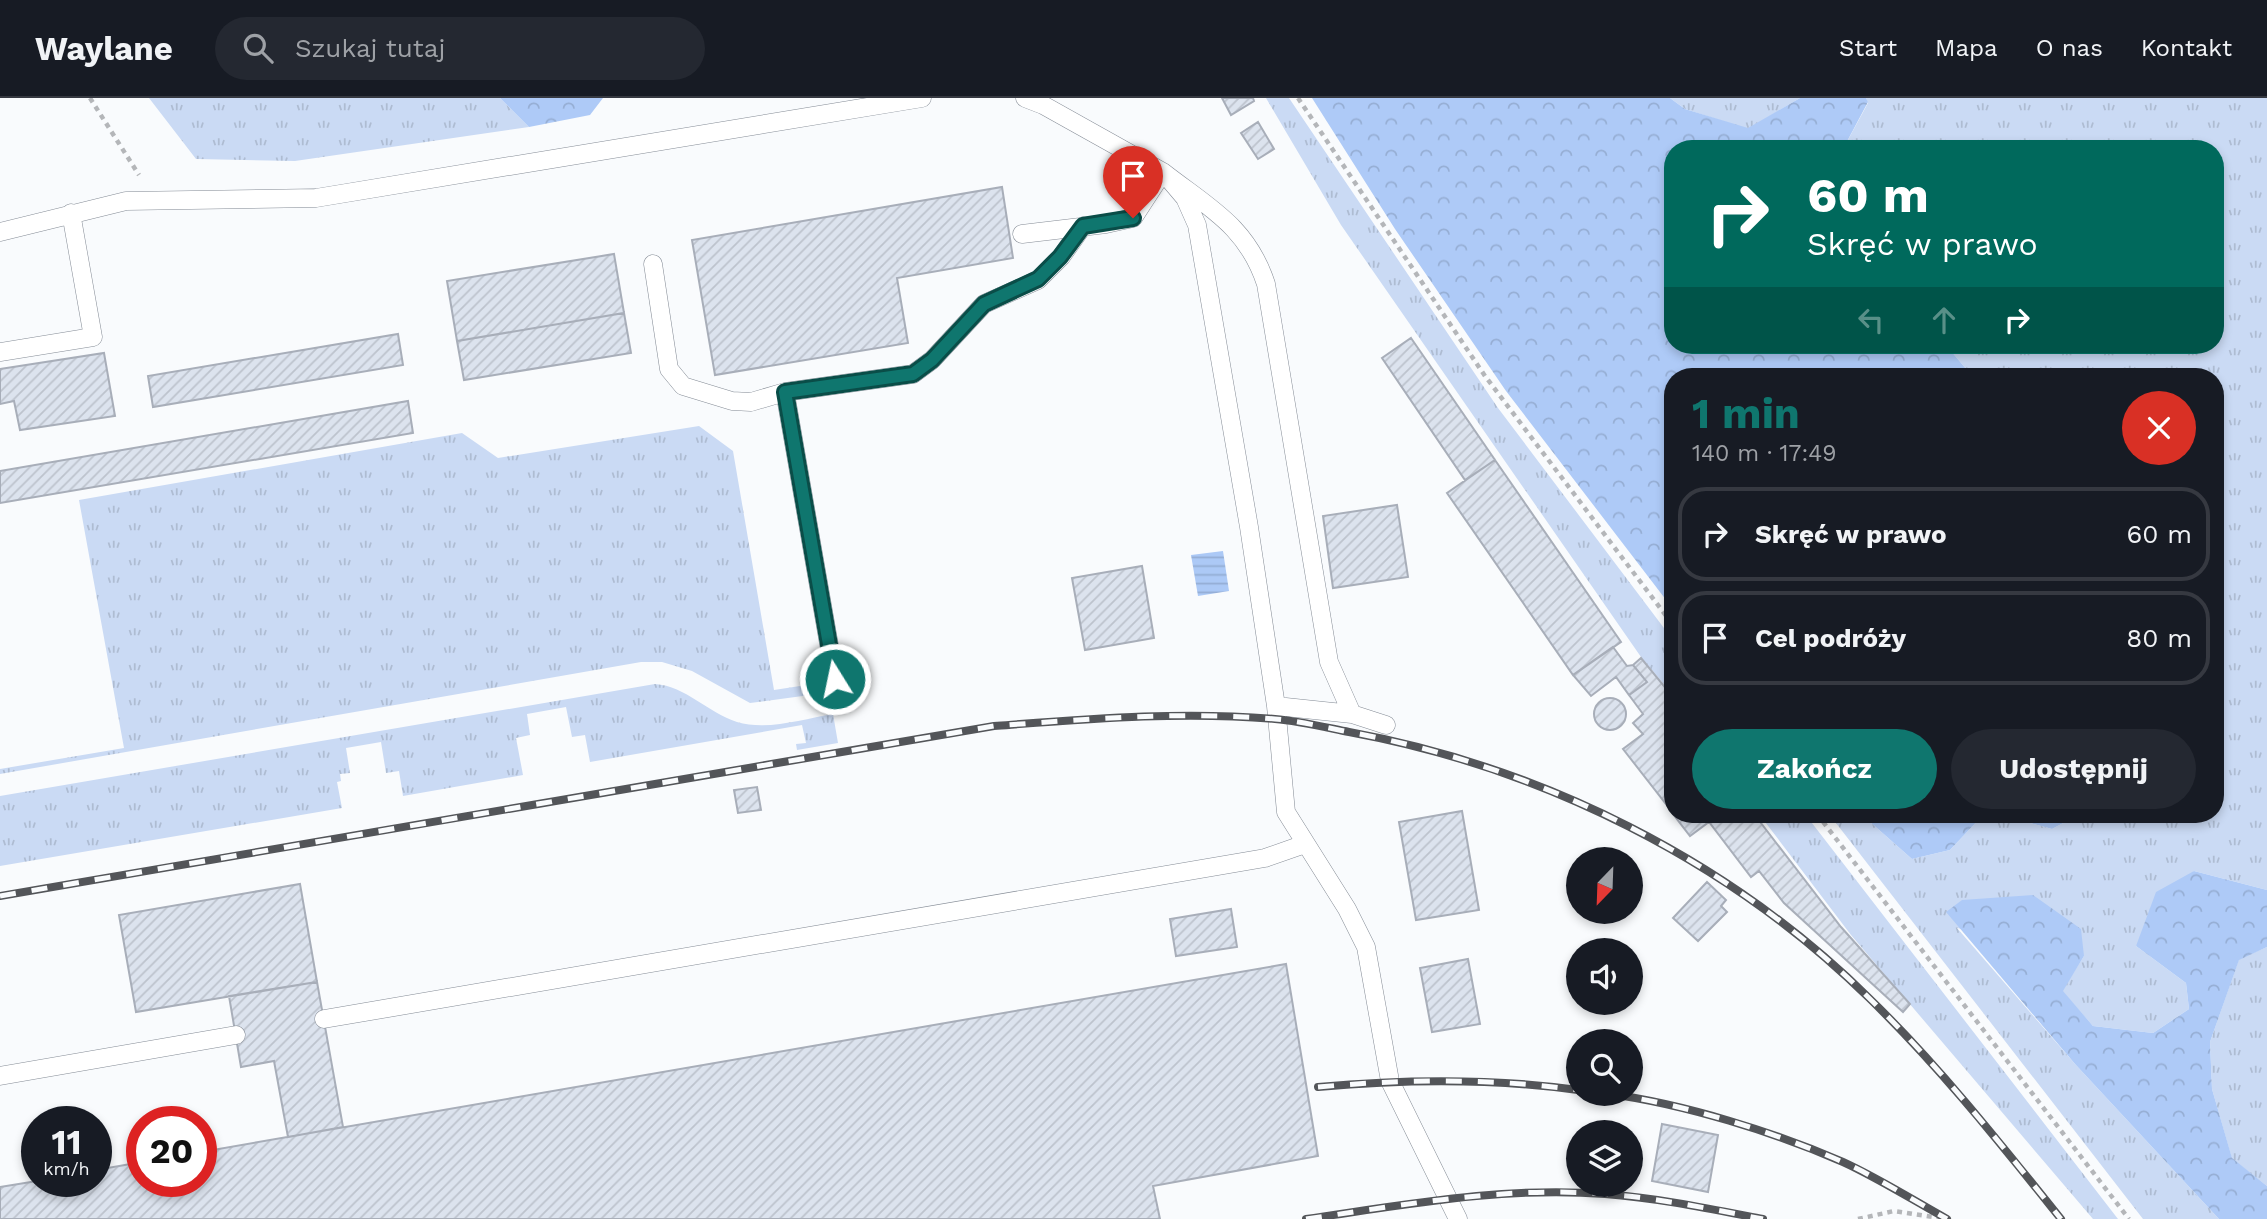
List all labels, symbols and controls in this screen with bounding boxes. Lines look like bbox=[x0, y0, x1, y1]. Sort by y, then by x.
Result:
search box bbox=[215, 17, 705, 80]
text: Waylane bbox=[35, 29, 173, 68]
icon: search bbox=[239, 29, 277, 67]
text: Szukaj tutaj bbox=[295, 33, 445, 63]
text: Start bbox=[1839, 34, 1897, 62]
text: Mapa bbox=[1935, 34, 1998, 62]
text: O nas bbox=[2036, 34, 2103, 62]
text: Kontakt bbox=[2141, 34, 2232, 62]
pin bbox=[1103, 146, 1163, 218]
icon: arrive bbox=[1114, 157, 1152, 195]
text: 60 m bbox=[1807, 166, 1929, 224]
icon: right bbox=[1692, 168, 1783, 259]
text: Skręć w prawo bbox=[1807, 225, 2038, 263]
icon: left bbox=[1852, 301, 1890, 339]
icon: ahead bbox=[1925, 301, 1963, 339]
icon: right bbox=[1998, 301, 2036, 339]
text: 1 min bbox=[1692, 389, 1800, 438]
button: close bbox=[2122, 391, 2196, 465]
text: 140 m · 17:49 bbox=[1692, 440, 1836, 467]
icon: right bbox=[1696, 515, 1734, 553]
text: Skręć w prawo bbox=[1755, 519, 1947, 549]
text: 60 m bbox=[2126, 519, 2192, 549]
icon: arrive bbox=[1696, 619, 1734, 657]
text: Cel podróży bbox=[1755, 623, 1906, 653]
text: 80 m bbox=[2126, 623, 2192, 653]
position arrow bbox=[798, 642, 872, 716]
button: Zakończ bbox=[1692, 729, 1937, 809]
button: Udostępnij bbox=[1951, 729, 2196, 809]
north arrow bbox=[1566, 847, 1643, 924]
map controls bbox=[1566, 847, 1643, 1197]
button: sound bbox=[1566, 938, 1643, 1015]
button: search bbox=[1566, 1029, 1643, 1106]
speed limit sign: 20 bbox=[126, 1106, 217, 1197]
button: layers bbox=[1566, 1120, 1643, 1197]
text: 11 bbox=[51, 1121, 82, 1163]
text: km/h bbox=[43, 1158, 90, 1179]

